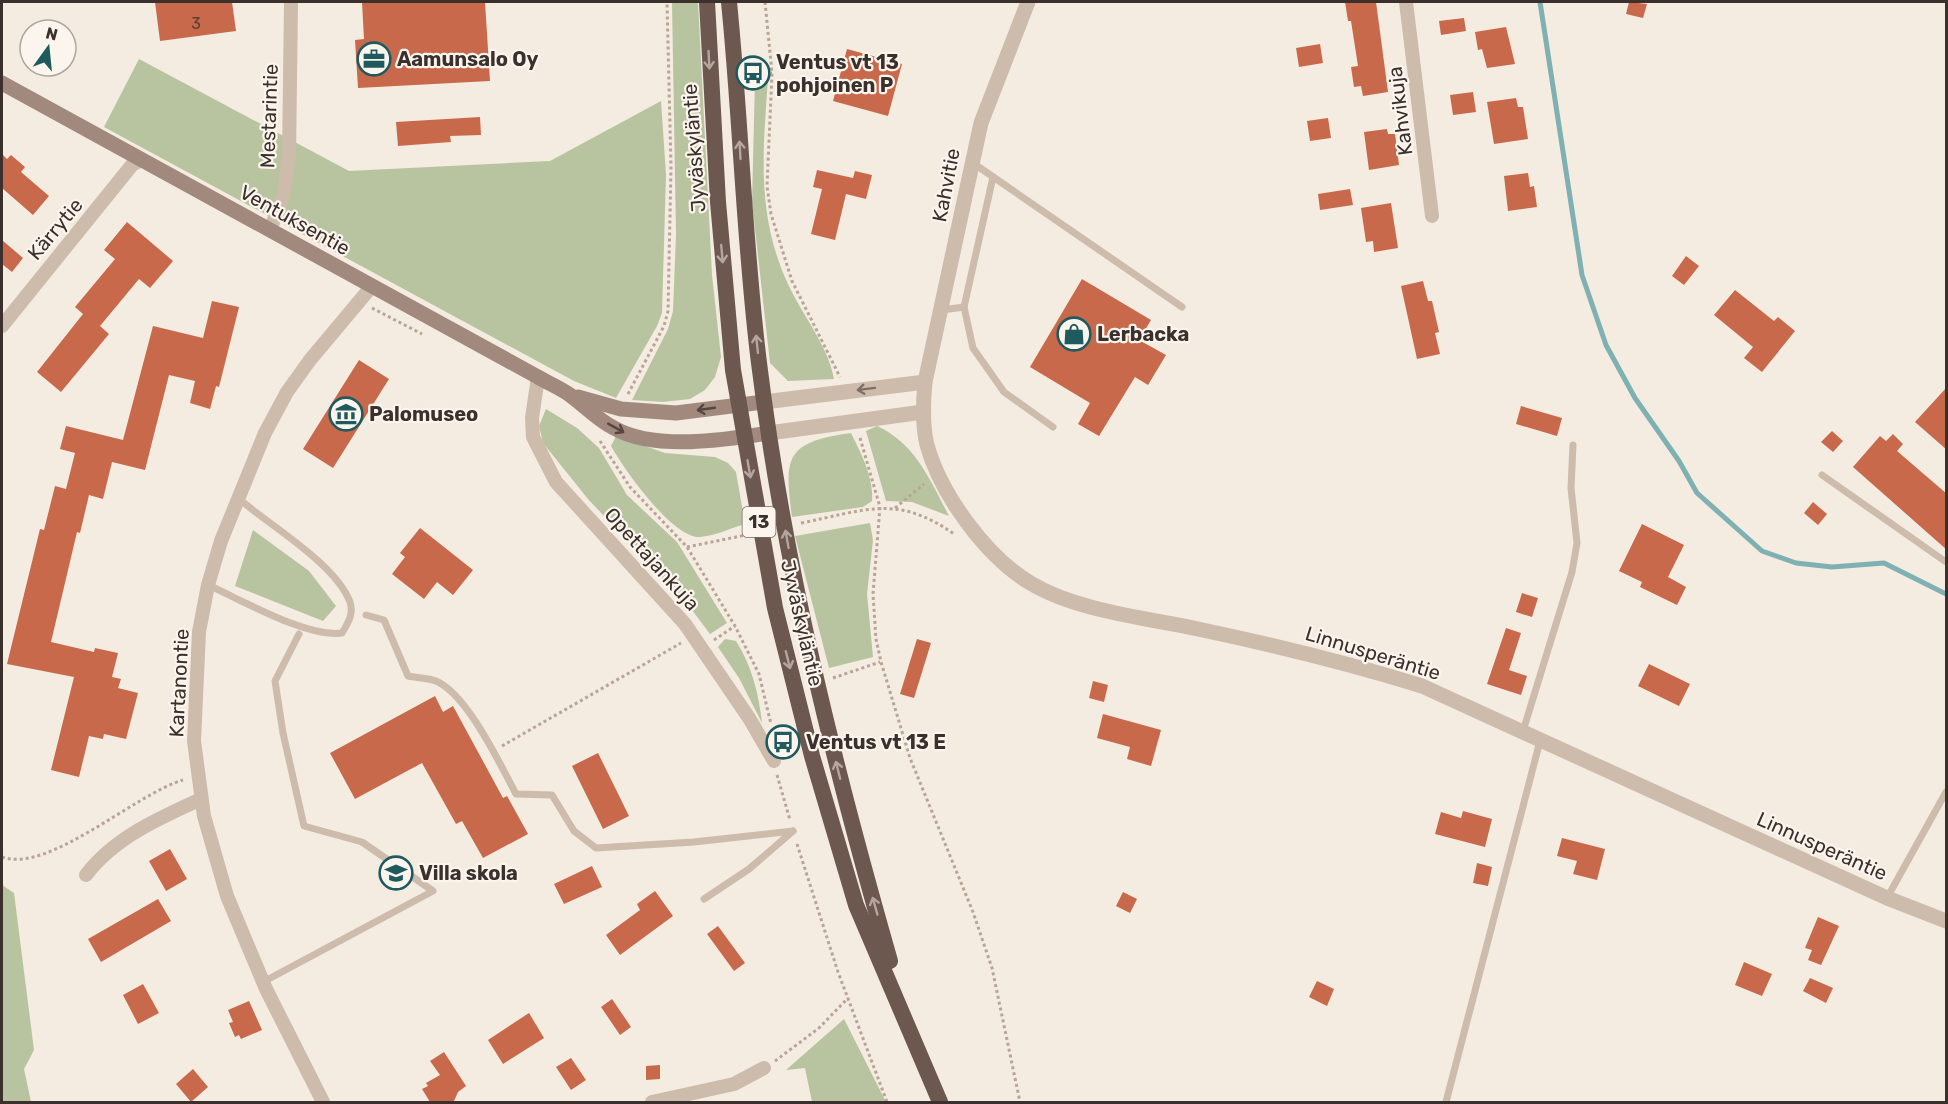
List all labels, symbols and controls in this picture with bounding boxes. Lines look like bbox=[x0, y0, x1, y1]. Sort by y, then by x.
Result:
house number: 3 bbox=[191, 14, 201, 33]
north arrow bbox=[18, 18, 78, 78]
text: N bbox=[44, 23, 60, 45]
office icon: Aamunsalo Oy bbox=[356, 41, 392, 77]
place label: Aamunsalo Oy bbox=[397, 47, 538, 71]
one-way arrow bbox=[704, 49, 715, 69]
place label: Ventus vt 13 pohjoinen P bbox=[776, 50, 899, 97]
bus stop icon: Ventus vt 13 pohjoinen P bbox=[735, 55, 771, 91]
street label: Mestarintie bbox=[255, 63, 283, 169]
street label: Kahvikuja bbox=[1383, 65, 1417, 157]
street label: Jyväskyläntie bbox=[678, 83, 710, 213]
one-way arrow bbox=[734, 141, 745, 161]
street label: Kahvitie bbox=[927, 146, 965, 224]
street label: Ventuksentie bbox=[236, 180, 354, 260]
street label: Kärrytie bbox=[22, 193, 88, 265]
one-way arrow bbox=[717, 244, 728, 264]
shop icon: Lerbacka bbox=[1056, 316, 1092, 352]
place label: Lerbacka bbox=[1097, 322, 1189, 346]
one-way arrow bbox=[751, 335, 762, 355]
one-way arrow bbox=[857, 384, 877, 395]
museum icon: Palomuseo bbox=[328, 396, 364, 432]
place label: Palomuseo bbox=[369, 402, 478, 426]
one-way arrow bbox=[697, 404, 717, 415]
one-way arrow bbox=[607, 422, 624, 434]
one-way arrow bbox=[744, 458, 755, 478]
street label: Opettajankuja bbox=[599, 503, 705, 615]
road number: 13 bbox=[742, 507, 776, 537]
one-way arrow bbox=[781, 529, 792, 549]
street label: Jyväskyläntie bbox=[776, 558, 828, 688]
street label: Linnusperäntie bbox=[1303, 621, 1443, 685]
street label: Kartanontie bbox=[164, 628, 194, 738]
one-way arrow bbox=[782, 650, 794, 669]
bus stop icon: Ventus vt 13 E bbox=[765, 724, 801, 760]
place label: Ventus vt 13 E bbox=[806, 730, 946, 754]
one-way arrow bbox=[832, 761, 844, 780]
street label: Linnusperäntie bbox=[1753, 807, 1891, 885]
school or university icon: Villa skola bbox=[378, 855, 414, 891]
place label: Villa skola bbox=[419, 861, 518, 885]
one-way arrow bbox=[868, 897, 880, 916]

